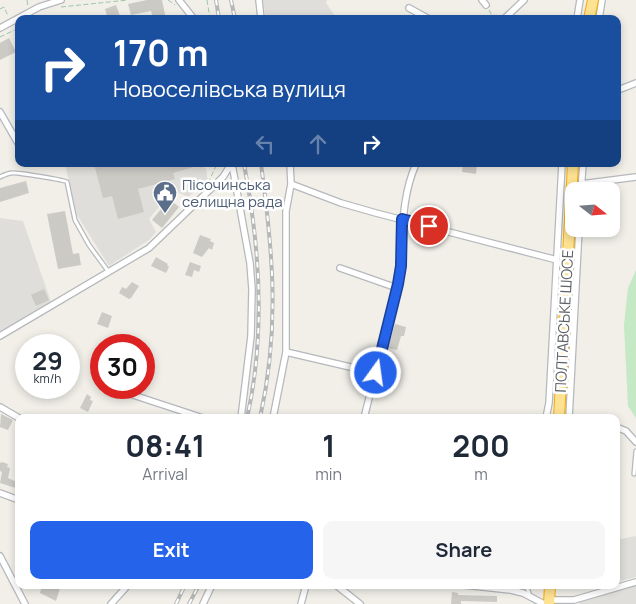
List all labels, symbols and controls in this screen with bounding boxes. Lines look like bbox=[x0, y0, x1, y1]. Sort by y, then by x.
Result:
text: 170 m bbox=[113, 29, 209, 77]
icon: right bbox=[30, 35, 95, 100]
text: Новоселівська вулиця bbox=[113, 74, 346, 104]
icon: left bbox=[251, 130, 279, 158]
icon: ahead bbox=[304, 130, 332, 158]
icon: right bbox=[357, 130, 385, 158]
place label: Пісочинська селищна рада bbox=[182, 174, 283, 212]
public building icon: Пісочинська селищна рада bbox=[152, 180, 178, 214]
north arrow bbox=[565, 182, 620, 238]
map controls bbox=[565, 182, 620, 237]
pin bbox=[408, 205, 450, 247]
icon: arrive bbox=[415, 212, 443, 240]
street label: ПОЛТАВСЬКЕ ШОСЕ bbox=[550, 249, 578, 393]
speed limit sign: 30 bbox=[90, 334, 155, 399]
text: 29 bbox=[32, 343, 63, 378]
position arrow bbox=[349, 346, 401, 398]
text: km/h bbox=[34, 370, 61, 387]
text: 08:41 bbox=[125, 425, 205, 466]
text: 1 bbox=[322, 425, 335, 466]
text: 200 bbox=[452, 425, 510, 466]
text: Arrival bbox=[142, 463, 188, 485]
text: min bbox=[315, 463, 342, 485]
text: m bbox=[474, 463, 488, 485]
button: Exit bbox=[30, 521, 313, 579]
button: Share bbox=[323, 521, 605, 579]

